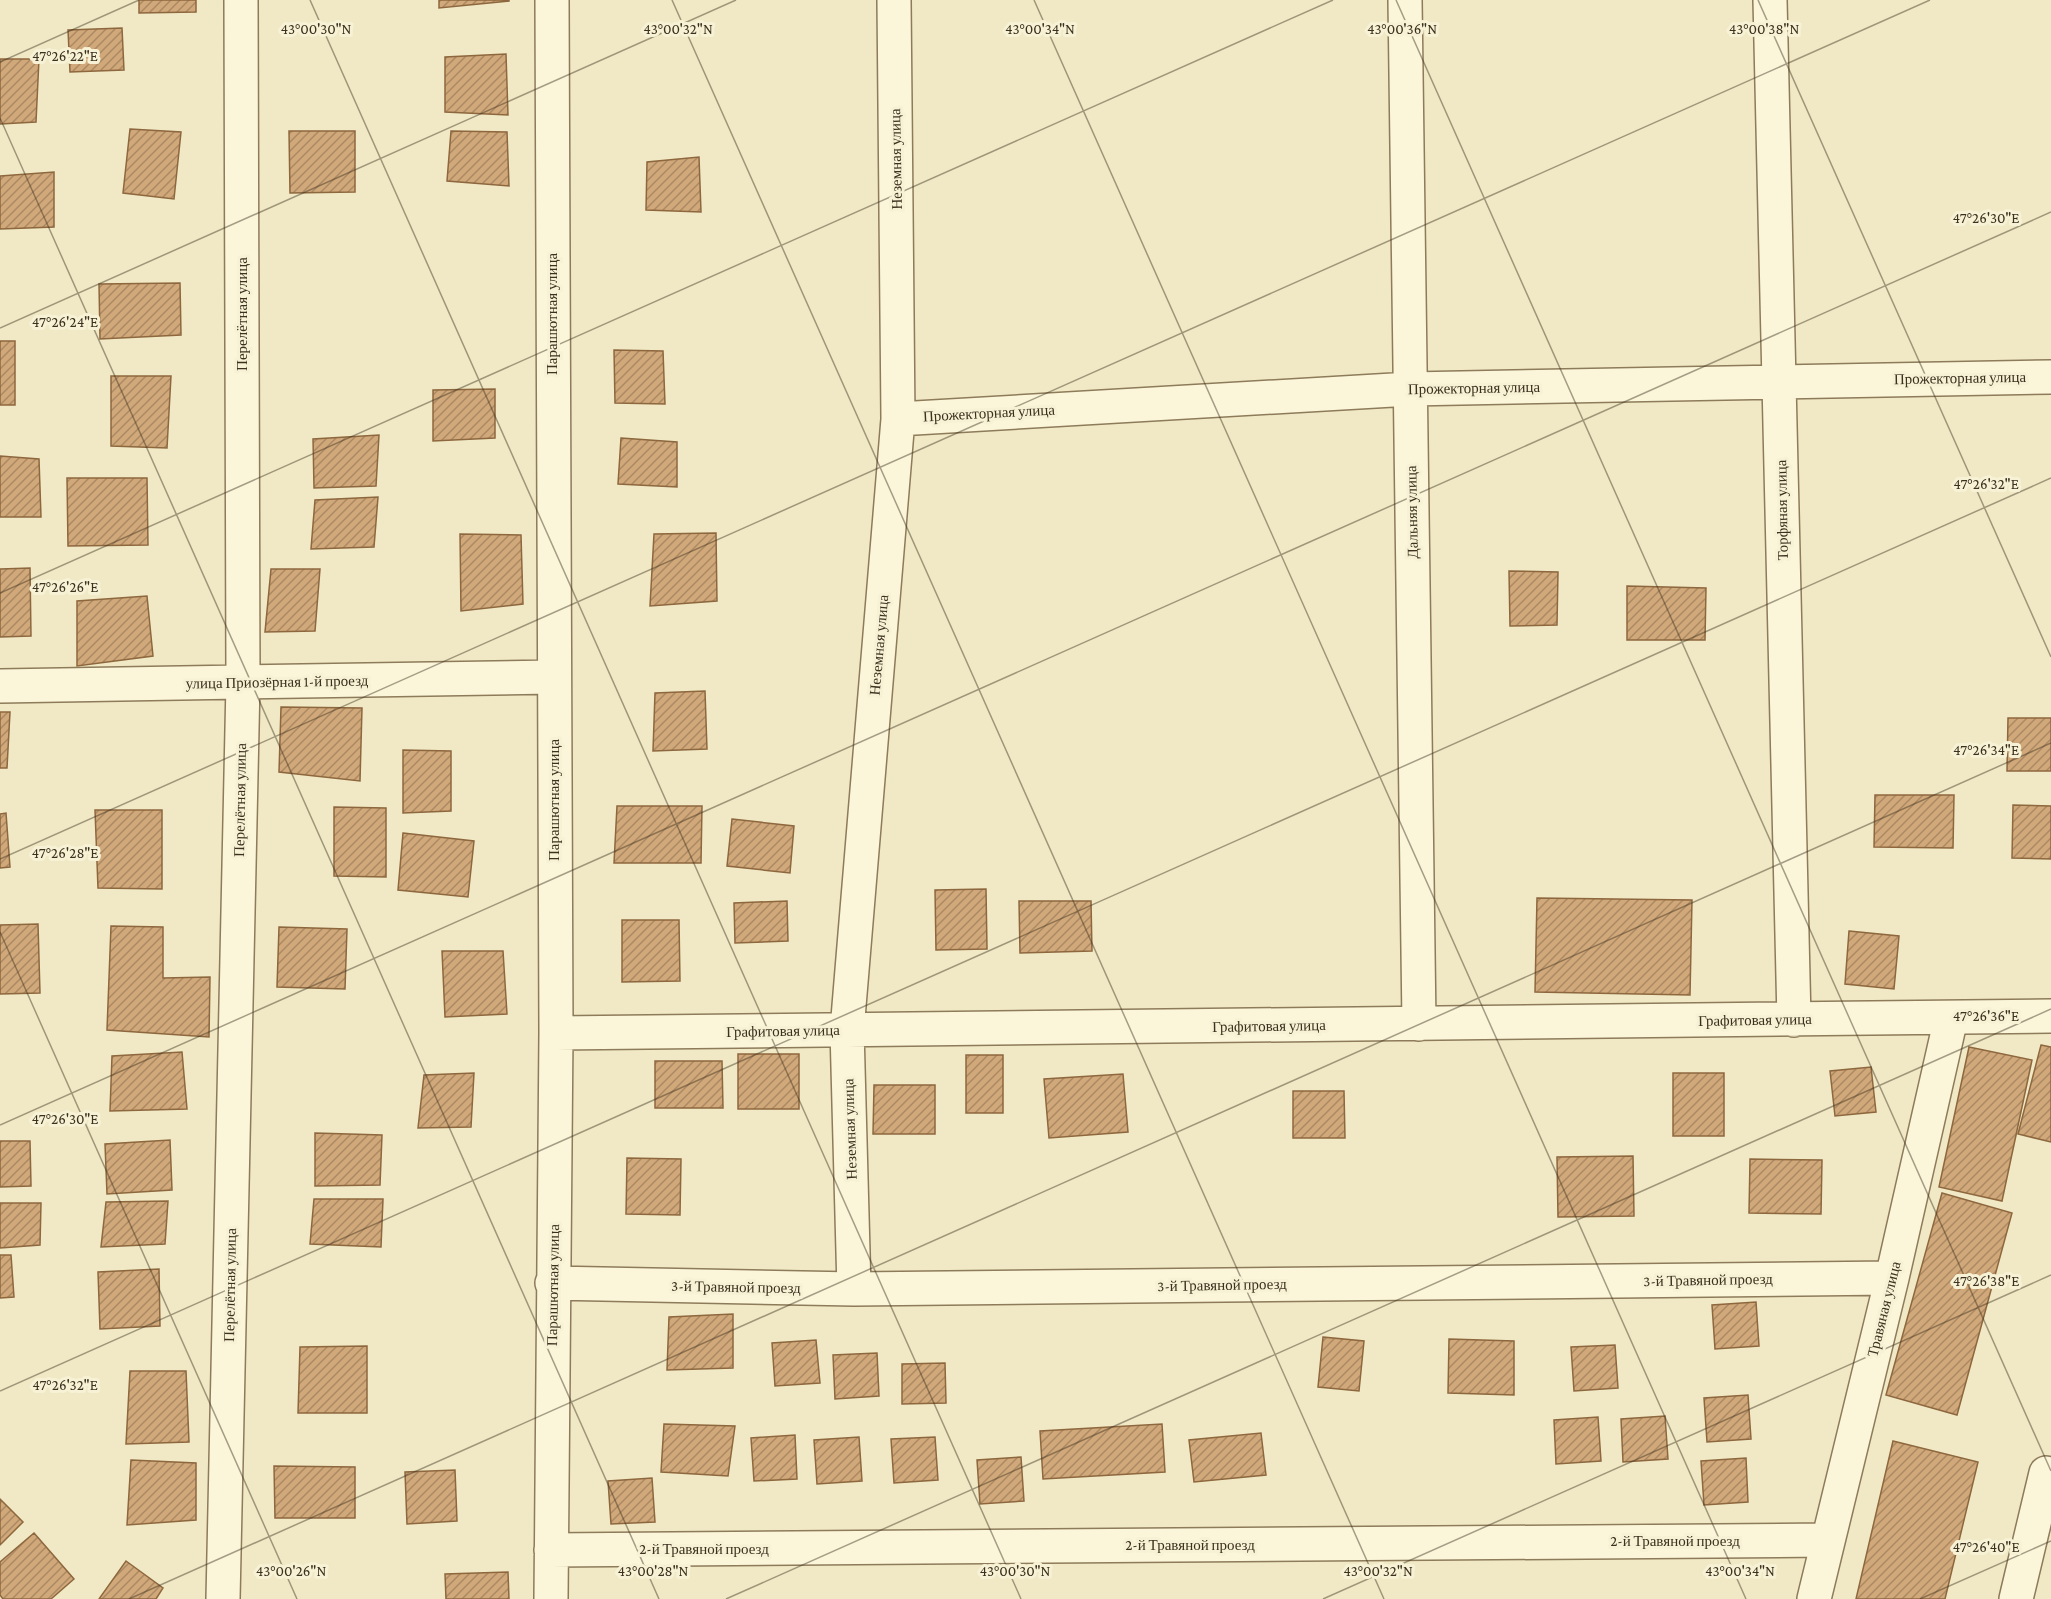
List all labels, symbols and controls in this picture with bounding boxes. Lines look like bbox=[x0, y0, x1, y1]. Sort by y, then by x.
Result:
text: 43°00'30"N bbox=[281, 21, 352, 37]
text: 43°00'32"N bbox=[643, 21, 713, 37]
text: 43°00'34"N bbox=[1005, 21, 1075, 37]
text: 43°00'36"N bbox=[1367, 21, 1437, 37]
text: 43°00'38"N bbox=[1729, 21, 1799, 37]
text: 47°26'22"E bbox=[32, 48, 98, 64]
street label: Неземная улица bbox=[887, 108, 905, 210]
text: 47°26'30"E bbox=[1952, 210, 2020, 226]
street label: Парашютная улица bbox=[544, 253, 560, 375]
street label: Перелётная улица bbox=[234, 257, 250, 371]
text: 47°26'24"E bbox=[32, 314, 98, 330]
street label: Прожекторная улица bbox=[1894, 369, 2027, 387]
street label: Прожекторная улица bbox=[1408, 379, 1541, 397]
street label: Прожекторная улица bbox=[923, 402, 1056, 424]
street label: Торфяная улица bbox=[1773, 459, 1791, 561]
street label: Дальняя улица bbox=[1403, 465, 1421, 559]
text: 47°26'32"E bbox=[1953, 476, 2019, 492]
text: 47°26'26"E bbox=[32, 579, 98, 595]
street label: Неземная улица bbox=[867, 594, 891, 696]
street label: улица Приозёрная 1-й проезд bbox=[185, 672, 369, 692]
street label: Парашютная улица bbox=[546, 739, 562, 861]
text: 47°26'34"E bbox=[1953, 742, 2019, 758]
street label: Перелётная улица bbox=[231, 743, 249, 857]
text: 47°26'28"E bbox=[31, 845, 99, 861]
text: 47°26'36"E bbox=[1953, 1008, 2019, 1024]
street label: Графитовая улица bbox=[1698, 1011, 1812, 1029]
street label: Графитовая улица bbox=[1212, 1017, 1326, 1035]
street label: Графитовая улица bbox=[726, 1022, 840, 1040]
street label: Неземная улица bbox=[840, 1078, 860, 1180]
text: 47°26'30"E bbox=[31, 1111, 99, 1127]
street label: Парашютная улица bbox=[544, 1223, 562, 1346]
street label: Перелётная улица bbox=[221, 1228, 239, 1342]
street label: Травяная улица bbox=[1864, 1259, 1904, 1358]
street label: 3-й Травяной проезд bbox=[1643, 1271, 1773, 1289]
text: 47°26'38"E bbox=[1953, 1273, 2019, 1289]
street label: 3-й Травяной проезд bbox=[1157, 1276, 1287, 1294]
street label: 3-й Травяной проезд bbox=[671, 1278, 801, 1296]
text: 47°26'32"E bbox=[32, 1377, 98, 1393]
street label: 2-й Травяной проезд bbox=[1610, 1533, 1740, 1549]
street label: 2-й Травяной проезд bbox=[1125, 1537, 1255, 1553]
text: 47°26'40"E bbox=[1952, 1539, 2020, 1555]
street label: 2-й Травяной проезд bbox=[639, 1541, 769, 1557]
text: 43°00'26"N bbox=[256, 1563, 326, 1579]
text: 43°00'28"N bbox=[618, 1563, 689, 1579]
text: 43°00'30"N bbox=[980, 1563, 1051, 1579]
text: 43°00'32"N bbox=[1343, 1563, 1413, 1579]
text: 43°00'34"N bbox=[1705, 1563, 1775, 1579]

